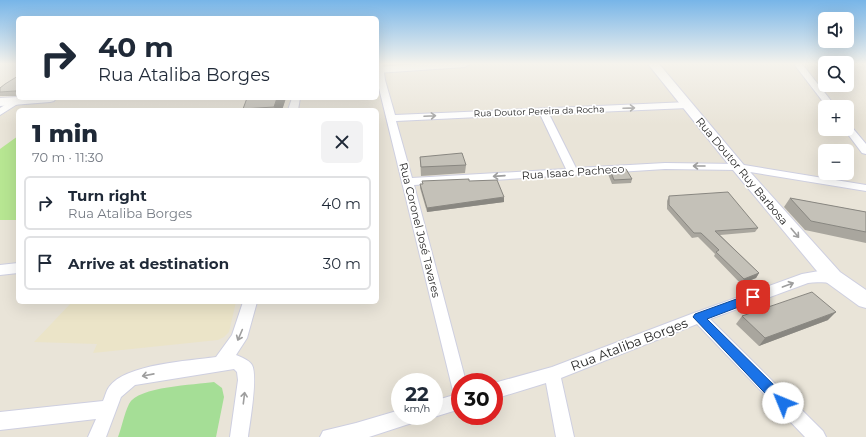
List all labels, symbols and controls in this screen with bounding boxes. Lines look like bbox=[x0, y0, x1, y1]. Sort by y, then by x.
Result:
map controls bbox=[818, 12, 854, 180]
button: sound bbox=[818, 12, 854, 48]
text: 40 m bbox=[98, 30, 174, 64]
icon: right bbox=[32, 32, 84, 84]
button: search bbox=[818, 56, 854, 92]
text: Rua Ataliba Borges bbox=[98, 64, 270, 86]
button: + bbox=[818, 100, 854, 136]
street label: Rua Doutor Pereira da Rocha bbox=[473, 103, 605, 119]
one-way arrow bbox=[622, 104, 635, 111]
one-way arrow bbox=[423, 113, 436, 120]
street label: Rua Doutor Ruy Barbosa bbox=[693, 114, 791, 228]
text: 1 min bbox=[32, 119, 98, 148]
button: close bbox=[321, 121, 363, 163]
button: − bbox=[818, 144, 854, 180]
text: 70 m · 11:30 bbox=[32, 149, 103, 165]
street label: Rua Coronel José Tavares bbox=[396, 161, 444, 299]
street label: Rua Isaac Pacheco bbox=[521, 161, 625, 183]
one-way arrow bbox=[693, 162, 706, 170]
one-way arrow bbox=[493, 173, 506, 180]
text: Turn right bbox=[68, 186, 147, 205]
icon: right bbox=[34, 192, 56, 214]
text: 40 m bbox=[321, 194, 361, 213]
text: Rua Ataliba Borges bbox=[68, 205, 192, 221]
one-way arrow bbox=[790, 228, 799, 239]
icon: arrive bbox=[34, 252, 56, 274]
text: Arrive at destination bbox=[68, 254, 229, 273]
text: 30 m bbox=[323, 254, 361, 273]
pin bbox=[736, 280, 770, 314]
one-way arrow bbox=[782, 280, 794, 288]
icon: arrive bbox=[742, 286, 764, 308]
street label: Rua Ataliba Borges bbox=[568, 314, 690, 374]
one-way arrow bbox=[236, 328, 244, 340]
one-way arrow bbox=[142, 371, 155, 379]
speed limit sign: 30 bbox=[451, 373, 503, 425]
text: 22 bbox=[405, 382, 429, 406]
position arrow bbox=[762, 382, 804, 424]
one-way arrow bbox=[240, 392, 248, 405]
text: km/h bbox=[404, 402, 430, 415]

